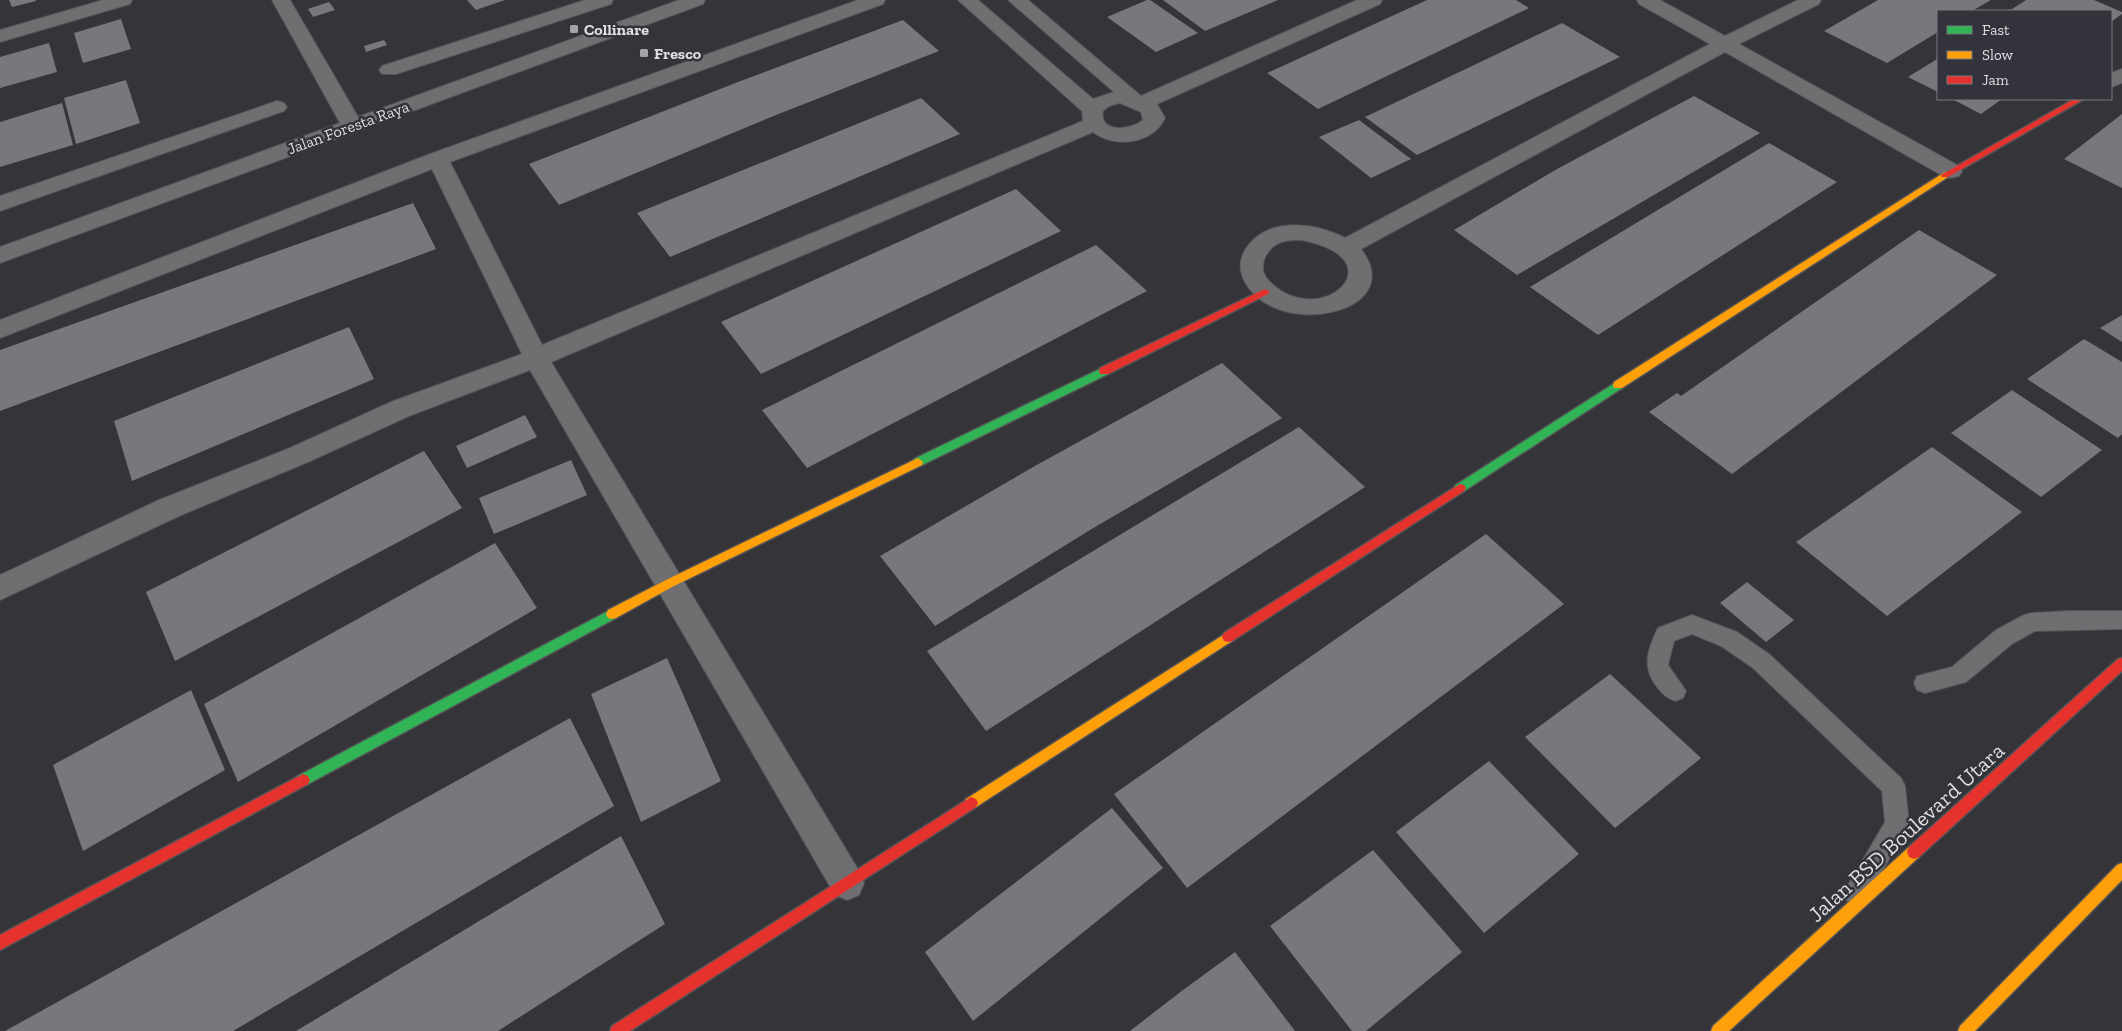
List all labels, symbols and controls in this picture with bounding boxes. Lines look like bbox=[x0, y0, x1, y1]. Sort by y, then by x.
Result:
legend bbox=[1937, 10, 2112, 100]
place label: Collinare bbox=[584, 20, 649, 39]
text: Fast bbox=[1982, 21, 2010, 39]
marker: Collinare bbox=[568, 23, 580, 35]
place label: Fresco bbox=[654, 44, 702, 63]
text: Slow bbox=[1982, 46, 2014, 64]
marker: Fresco bbox=[638, 47, 650, 59]
text: Jam bbox=[1982, 71, 2009, 89]
street label: Jalan Foresta Raya bbox=[285, 97, 412, 158]
street label: Jalan BSD Boulevard Utara bbox=[1803, 737, 2010, 928]

